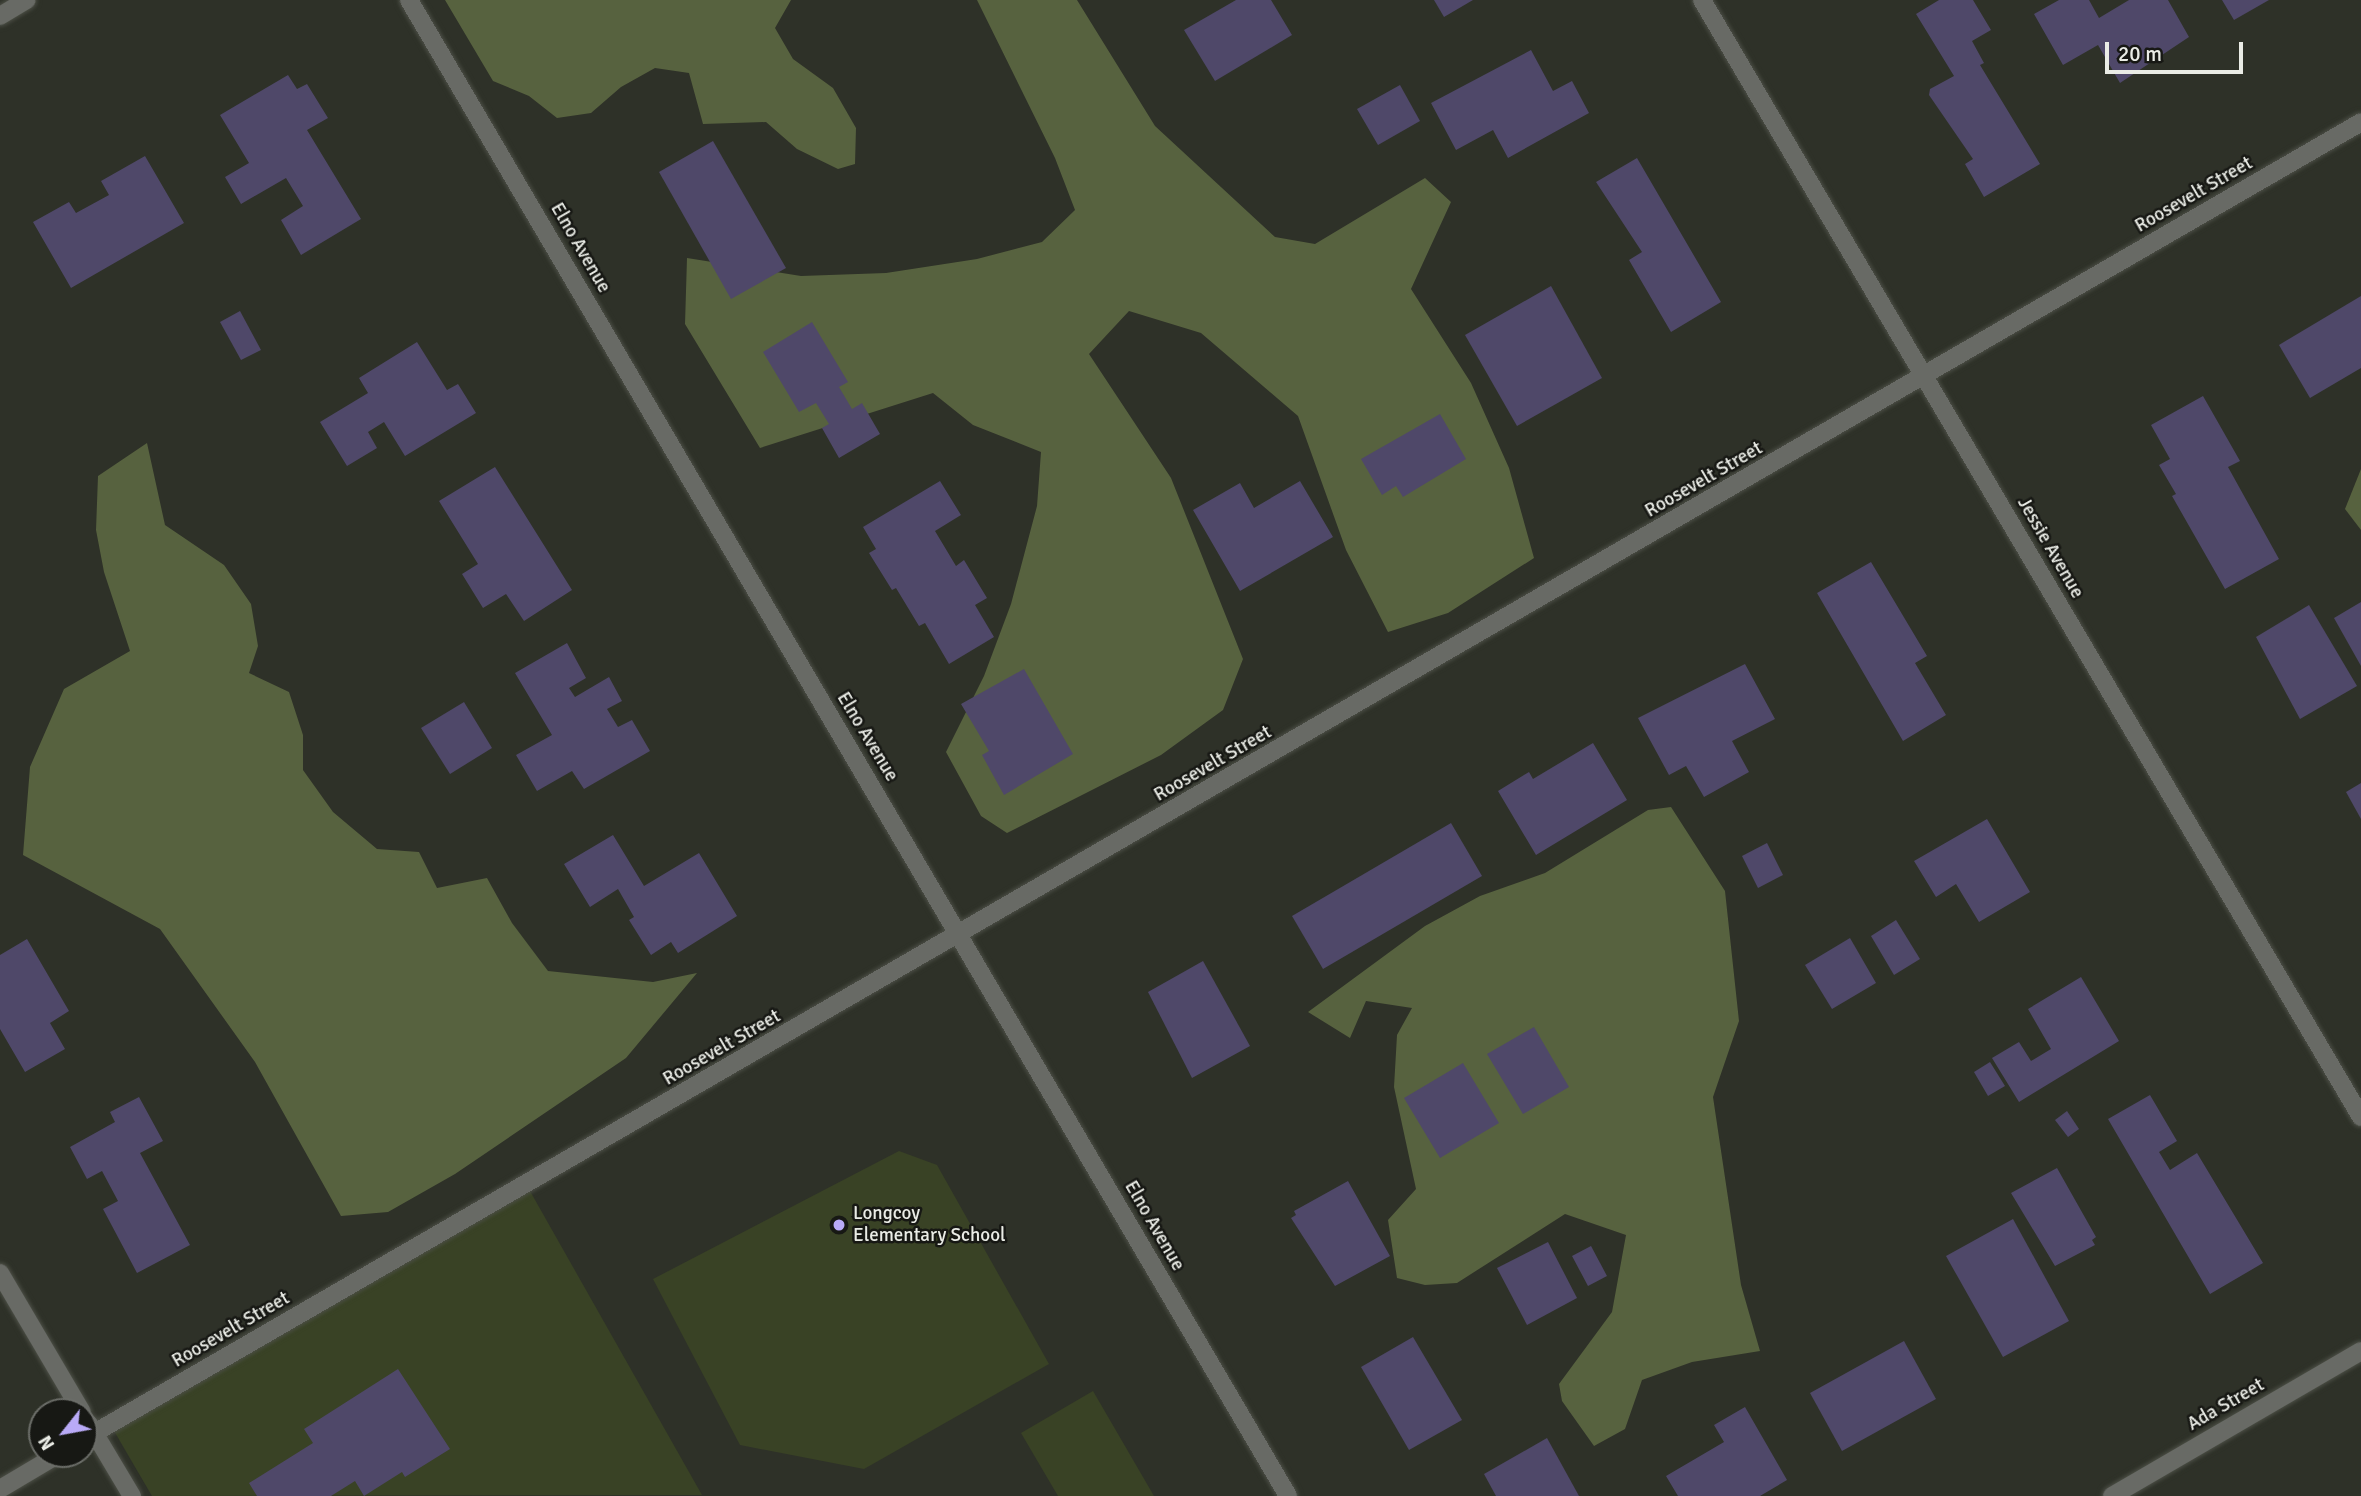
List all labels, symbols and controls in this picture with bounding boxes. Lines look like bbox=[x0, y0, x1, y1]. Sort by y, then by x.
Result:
scale bar bbox=[2109, 28, 2247, 72]
text: 20 m bbox=[2118, 41, 2162, 67]
street label: Roosevelt Street bbox=[2131, 152, 2257, 238]
street label: Elno Avenue bbox=[545, 199, 615, 297]
street label: Roosevelt Street bbox=[1641, 437, 1767, 523]
street label: Jessie Avenue bbox=[2012, 493, 2088, 603]
street label: Elno Avenue bbox=[831, 688, 903, 786]
street label: Roosevelt Street bbox=[1150, 721, 1276, 807]
street label: Roosevelt Street bbox=[659, 1005, 785, 1091]
street label: Elno Avenue bbox=[1119, 1177, 1189, 1275]
place label: Longcoy Elementary School bbox=[853, 1203, 1006, 1247]
marker: Longcoy Elementary School bbox=[831, 1217, 847, 1233]
street label: Roosevelt Street bbox=[168, 1287, 294, 1373]
street label: Ada Street bbox=[2184, 1374, 2268, 1436]
north arrow bbox=[28, 1398, 98, 1468]
text: N bbox=[33, 1431, 60, 1455]

